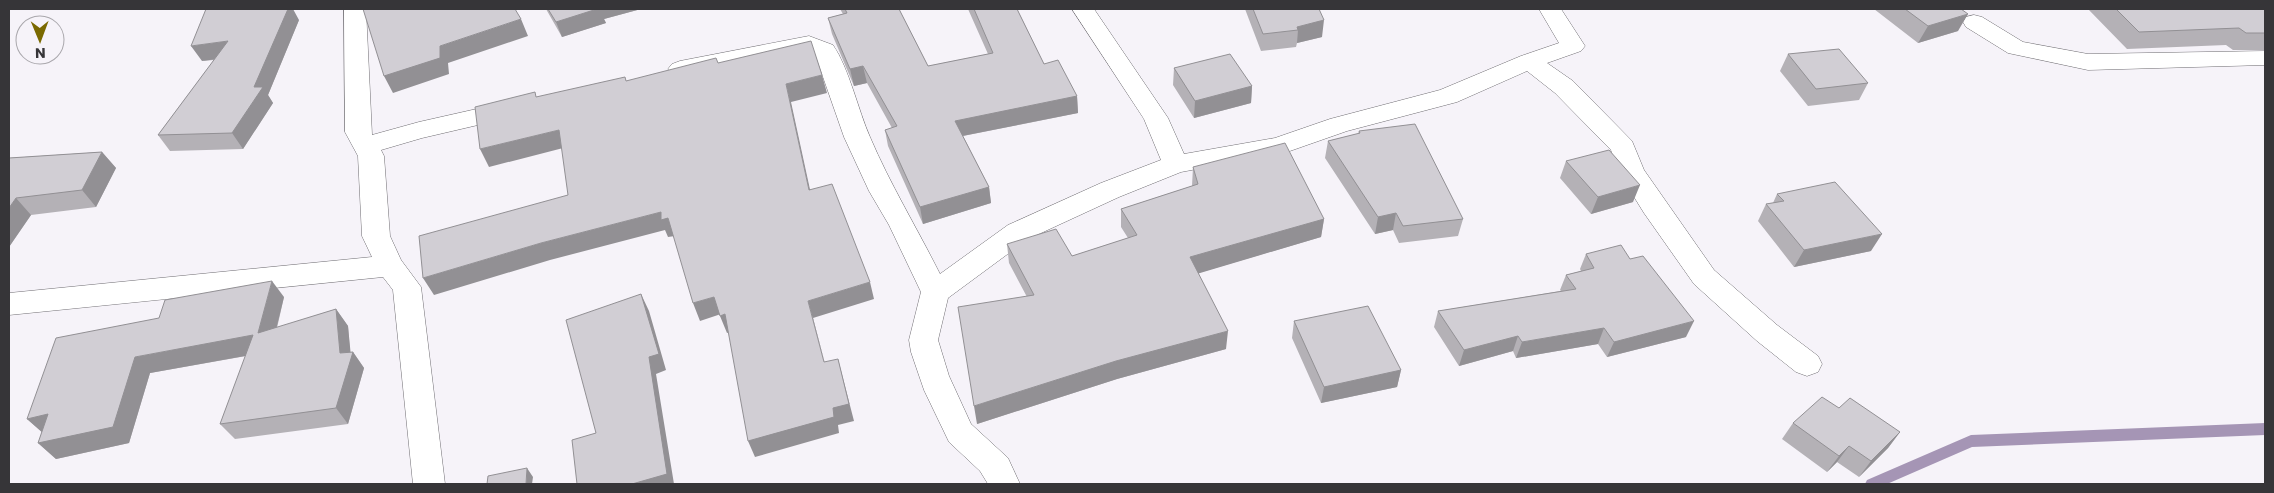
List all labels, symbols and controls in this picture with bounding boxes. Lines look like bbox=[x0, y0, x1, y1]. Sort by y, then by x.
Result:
north arrow bbox=[15, 15, 65, 65]
text: N bbox=[35, 43, 46, 63]

